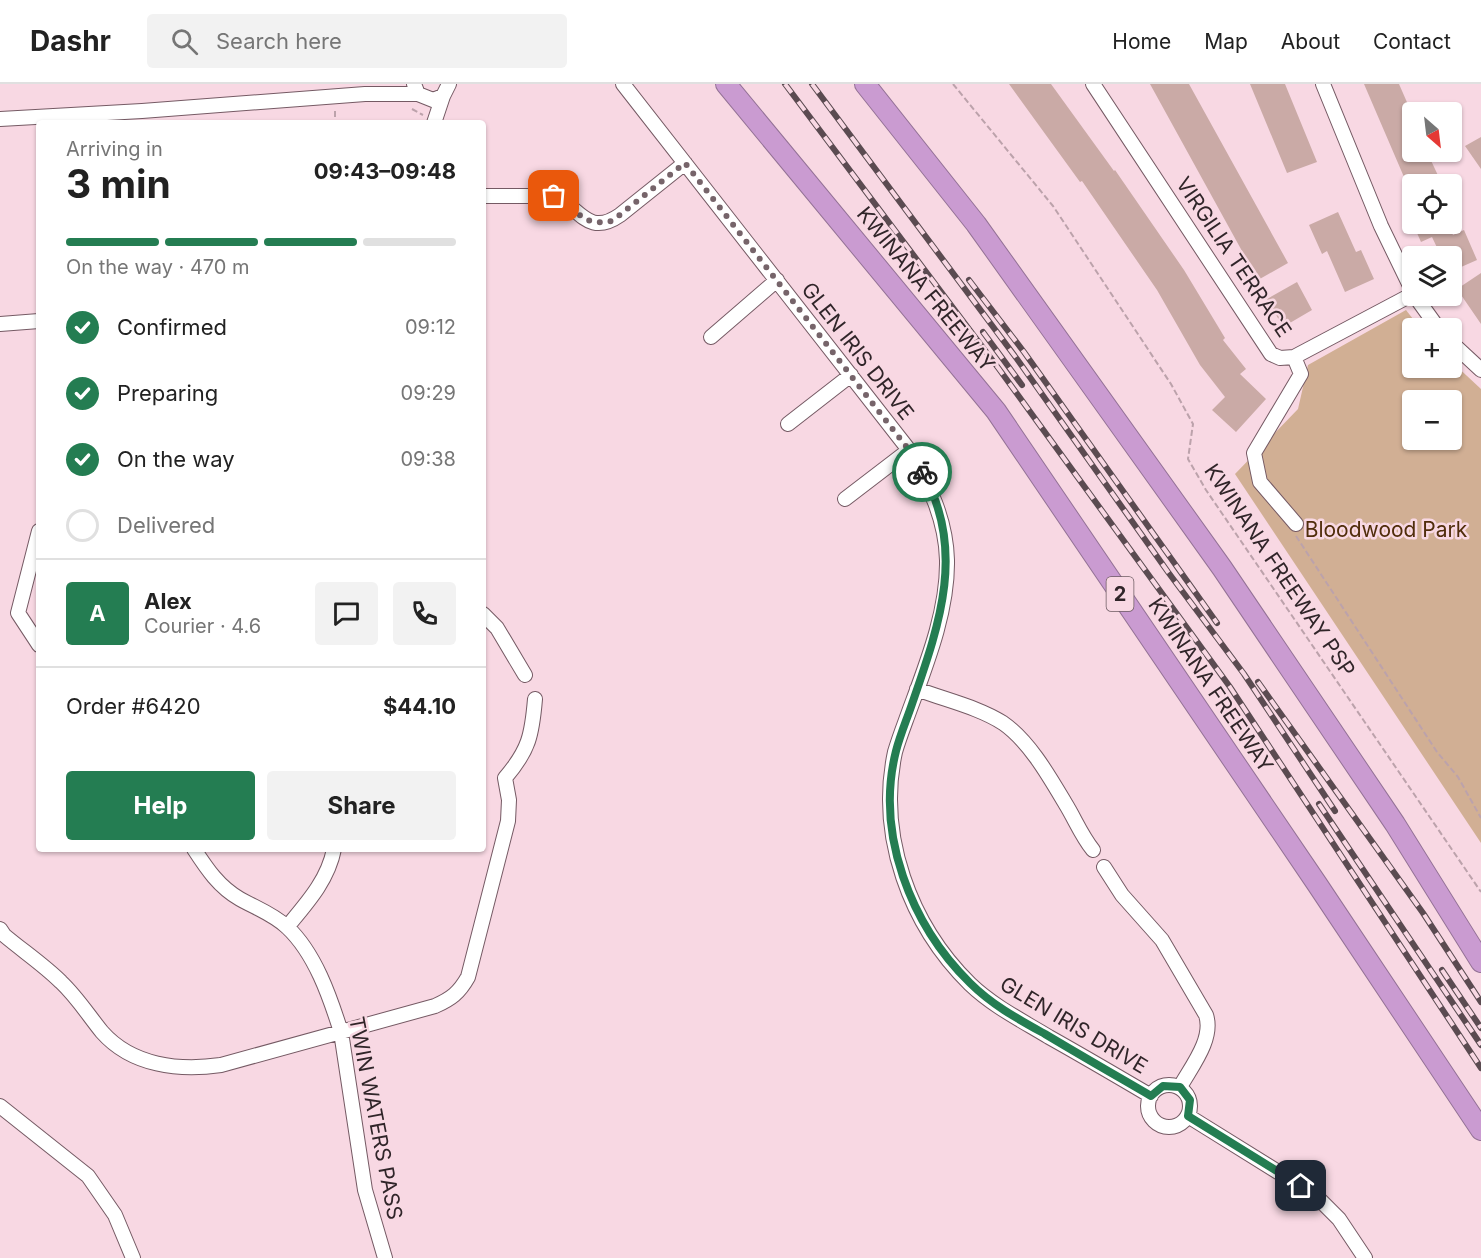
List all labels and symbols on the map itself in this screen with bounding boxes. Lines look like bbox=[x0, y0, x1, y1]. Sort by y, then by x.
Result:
north arrow bbox=[1402, 102, 1462, 162]
pin bbox=[528, 170, 579, 221]
street label: VIRGILIA TERRACE bbox=[1171, 172, 1297, 342]
street label: KWINANA FREEWAY bbox=[852, 202, 1000, 376]
street label: GLEN IRIS DRIVE bbox=[797, 277, 919, 425]
courier bbox=[892, 442, 952, 502]
street label: KWINANA FREEWAY PSP bbox=[1199, 459, 1361, 681]
park label: Bloodwood Park bbox=[1305, 517, 1468, 542]
road number: 2 bbox=[1106, 577, 1134, 611]
street label: KWINANA FREEWAY bbox=[1143, 593, 1279, 777]
street label: GLEN IRIS DRIVE bbox=[996, 971, 1152, 1079]
street label: TWIN WATERS PASS bbox=[344, 1014, 408, 1222]
pin bbox=[1275, 1160, 1326, 1211]

